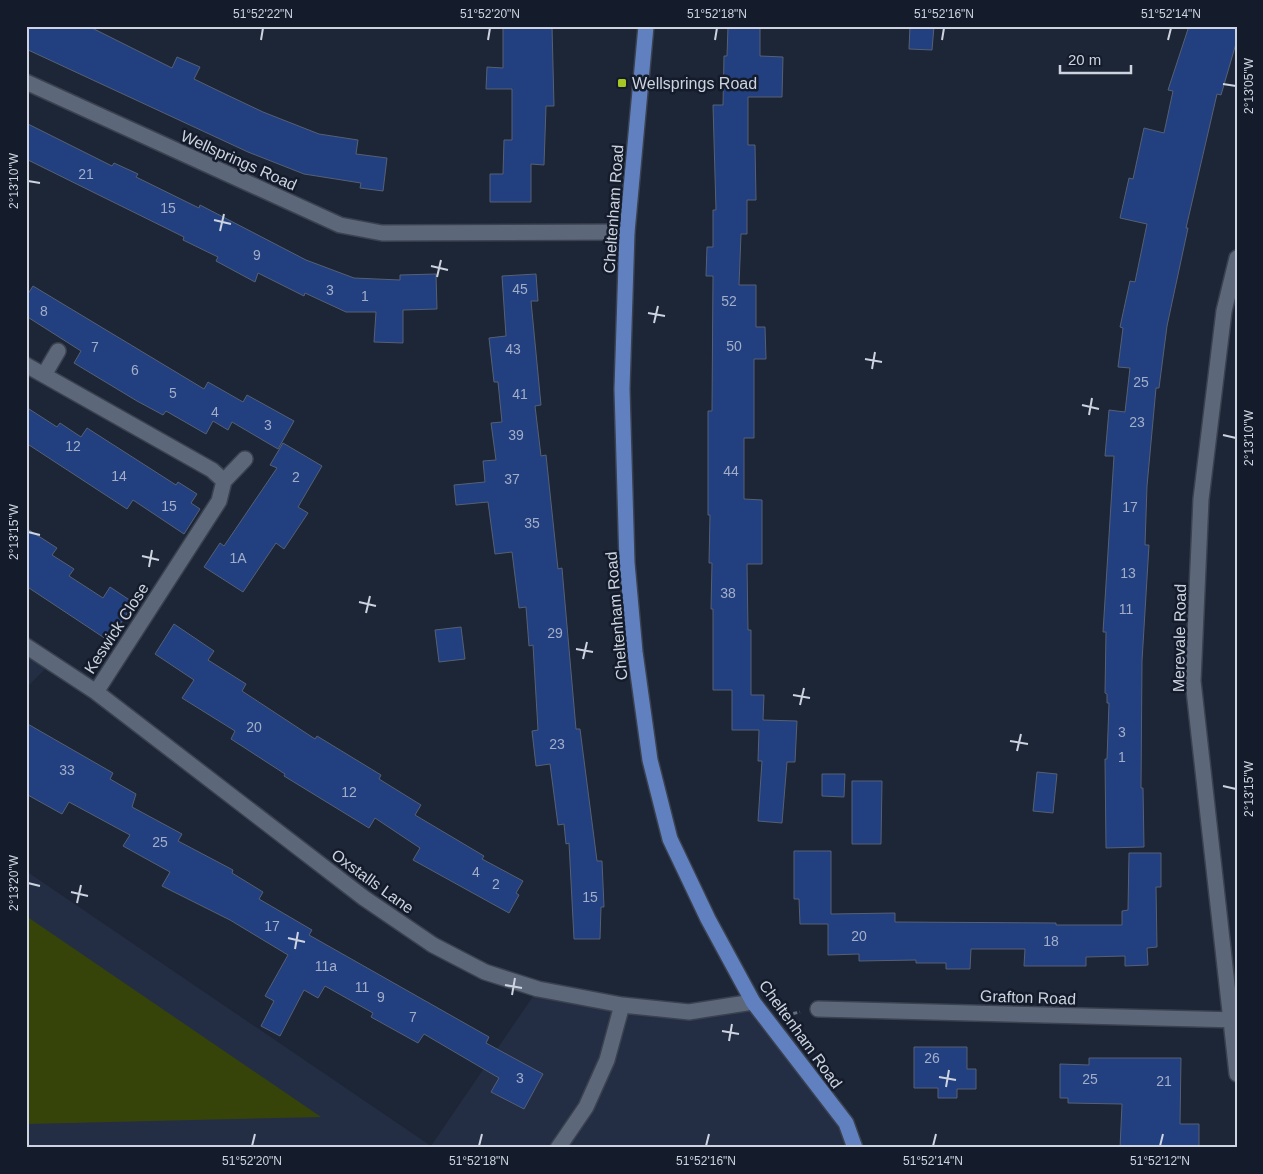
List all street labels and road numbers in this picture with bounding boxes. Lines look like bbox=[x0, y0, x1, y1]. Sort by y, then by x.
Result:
street label: Wellsprings Road bbox=[178, 127, 299, 194]
street label: Cheltenham Road bbox=[601, 144, 626, 274]
street label: Cheltenham Road bbox=[602, 551, 631, 681]
street label: Keswick Close bbox=[81, 580, 152, 677]
street label: Merevale Road bbox=[1170, 584, 1189, 692]
street label: Oxstalls Lane bbox=[328, 846, 417, 917]
street label: Cheltenham Road bbox=[756, 977, 845, 1091]
street label: Grafton Road bbox=[980, 987, 1076, 1008]

